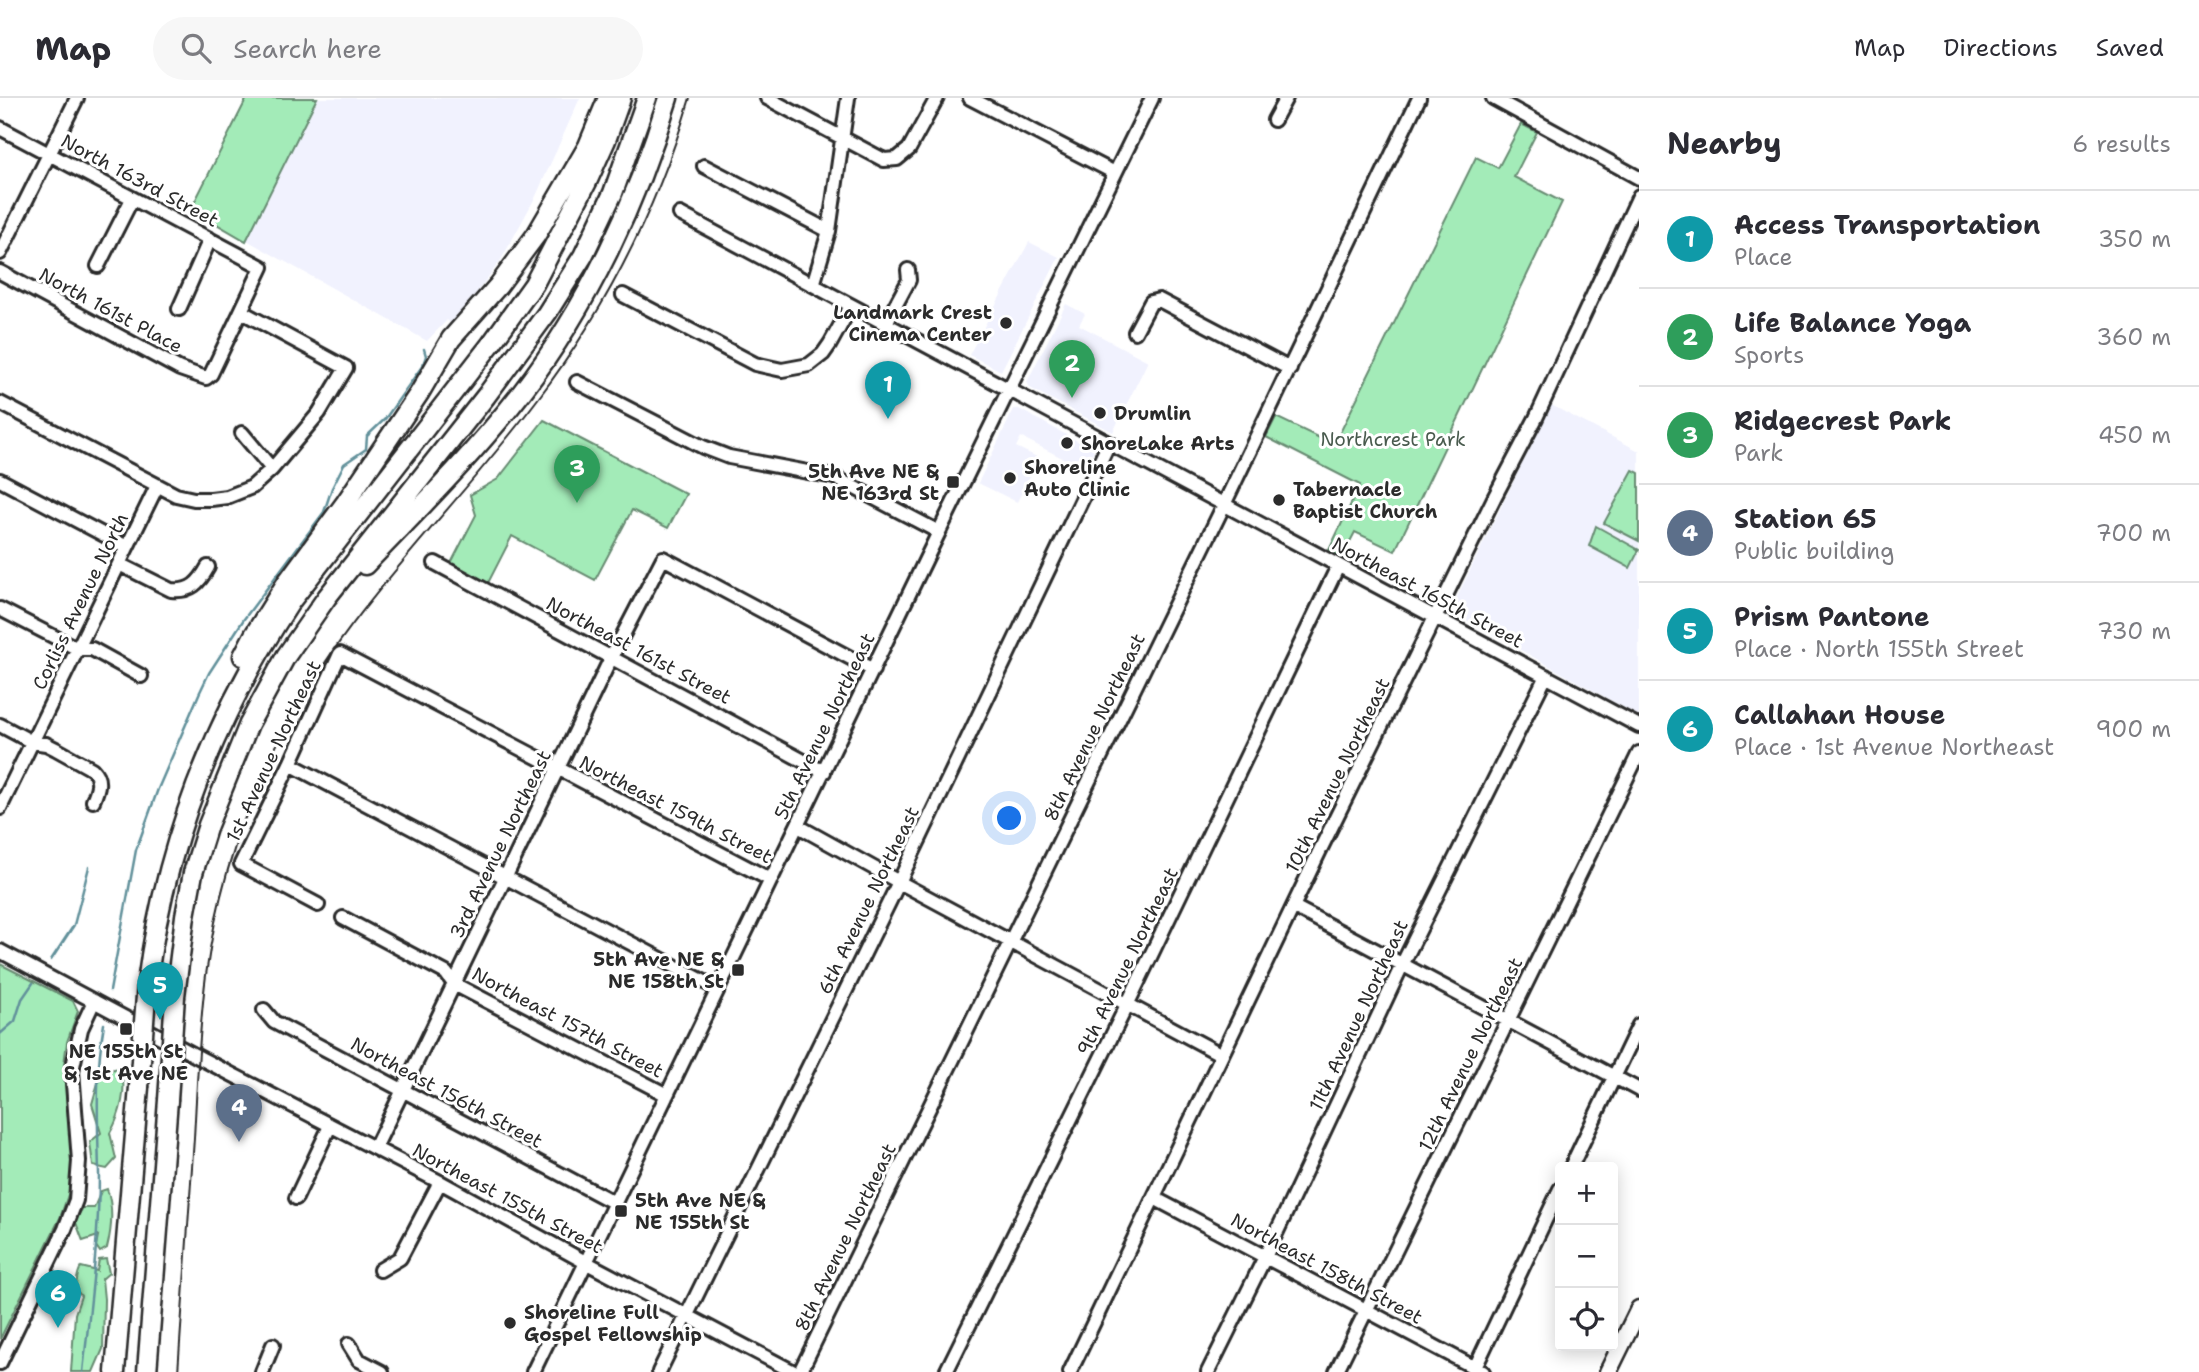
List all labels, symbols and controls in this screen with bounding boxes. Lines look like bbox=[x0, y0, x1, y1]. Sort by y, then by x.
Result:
search box bbox=[153, 17, 643, 80]
text: Map bbox=[35, 26, 111, 71]
icon: search bbox=[177, 29, 215, 67]
text: Search here bbox=[233, 31, 382, 66]
text: Map bbox=[1854, 32, 1905, 64]
text: Directions bbox=[1943, 32, 2058, 64]
text: Saved bbox=[2096, 32, 2164, 64]
text: Nearby bbox=[1667, 123, 1782, 164]
street label: North 163rd Street bbox=[57, 128, 223, 233]
text: 6 results bbox=[2072, 129, 2171, 159]
text: Access Transportation bbox=[1734, 207, 2040, 242]
text: 1 bbox=[1685, 224, 1695, 254]
text: 350 m bbox=[2098, 224, 2171, 254]
text: Place bbox=[1734, 242, 1793, 272]
street label: North 161st Place bbox=[35, 262, 187, 359]
place label: Landmark Crest Cinema Center bbox=[833, 300, 992, 347]
text: Life Balance Yoga bbox=[1734, 305, 1971, 340]
marker: Landmark Crest Cinema Center bbox=[998, 315, 1014, 331]
text: 2 bbox=[1682, 322, 1698, 352]
text: 360 m bbox=[2096, 322, 2171, 352]
pin: 2 bbox=[1049, 340, 1095, 398]
text: Sports bbox=[1734, 340, 1805, 370]
pin: 1 bbox=[865, 361, 911, 419]
place label: Drumlin bbox=[1114, 401, 1192, 426]
text: Ridgecrest Park bbox=[1734, 403, 1952, 438]
marker: Drumlin bbox=[1092, 405, 1108, 421]
text: 3 bbox=[1682, 420, 1698, 450]
text: 450 m bbox=[2098, 420, 2171, 450]
park label: Northcrest Park bbox=[1320, 427, 1466, 452]
place label: ShoreLake Arts bbox=[1081, 431, 1234, 456]
marker: ShoreLake Arts bbox=[1059, 435, 1075, 451]
text: Park bbox=[1734, 438, 1783, 468]
pin: 3 bbox=[554, 445, 600, 503]
place label: Shoreline Auto Clinic bbox=[1024, 455, 1130, 502]
place label: 5th Ave NE & NE 163rd St bbox=[808, 459, 939, 506]
marker: Shoreline Auto Clinic bbox=[1002, 470, 1018, 486]
marker: 5th Ave NE & NE 163rd St bbox=[945, 474, 961, 490]
place label: Tabernacle Baptist Church bbox=[1293, 477, 1438, 524]
marker: Tabernacle Baptist Church bbox=[1271, 492, 1287, 508]
text: Station 65 bbox=[1734, 501, 1877, 536]
street label: Corliss Avenue North bbox=[27, 509, 134, 694]
text: 4 bbox=[1682, 518, 1698, 548]
text: 700 m bbox=[2096, 518, 2171, 548]
street label: Northeast 165th Street bbox=[1328, 531, 1528, 654]
text: Public building bbox=[1734, 536, 1894, 566]
street label: Northeast 161st Street bbox=[542, 591, 736, 710]
text: Prism Pantone bbox=[1734, 599, 1930, 634]
text: 5 bbox=[1683, 616, 1697, 646]
text: 730 m bbox=[2097, 616, 2171, 646]
street label: 5th Avenue Northeast bbox=[768, 629, 881, 824]
street label: 8th Avenue Northeast bbox=[1038, 629, 1151, 825]
text: Place · North 155th Street bbox=[1734, 634, 2024, 664]
street label: 1st Avenue Northeast bbox=[220, 656, 327, 846]
street label: 10th Avenue Northeast bbox=[1279, 674, 1396, 877]
text: Callahan House bbox=[1734, 697, 1945, 732]
text: 6 bbox=[1682, 714, 1698, 744]
text: 900 m bbox=[2096, 714, 2171, 744]
text: Place · 1st Avenue Northeast bbox=[1734, 732, 2054, 762]
street label: 3rd Avenue Northeast bbox=[444, 746, 557, 942]
street label: Northeast 159th Street bbox=[575, 750, 777, 869]
your location bbox=[992, 801, 1026, 835]
street label: 6th Avenue Northeast bbox=[812, 802, 925, 998]
street label: 9th Avenue Northeast bbox=[1071, 863, 1184, 1059]
street label: 11th Avenue Northeast bbox=[1303, 916, 1414, 1115]
place label: 5th Ave NE & NE 158th St bbox=[593, 947, 724, 994]
street label: 12th Avenue Northeast bbox=[1413, 953, 1528, 1155]
street label: Northeast 157th Street bbox=[468, 961, 668, 1084]
pin: 5 bbox=[137, 962, 183, 1020]
marker: 5th Ave NE & NE 158th St bbox=[730, 962, 746, 978]
marker: NE 155th St & 1st Ave NE bbox=[118, 1021, 134, 1037]
street label: Northeast 156th Street bbox=[346, 1031, 547, 1154]
place label: NE 155th St & 1st Ave NE bbox=[64, 1039, 188, 1086]
pin: 4 bbox=[216, 1084, 262, 1142]
street label: Northeast 155th Street bbox=[408, 1138, 607, 1259]
street label: 8th Avenue Northeast bbox=[789, 1139, 902, 1335]
map controls bbox=[1555, 1162, 1618, 1351]
button: + bbox=[1555, 1162, 1618, 1225]
place label: 5th Ave NE & NE 155th St bbox=[635, 1188, 766, 1235]
marker: 5th Ave NE & NE 155th St bbox=[613, 1203, 629, 1219]
street label: Northeast 158th Street bbox=[1227, 1207, 1427, 1330]
button: − bbox=[1555, 1225, 1618, 1288]
pin: 6 bbox=[35, 1270, 81, 1328]
button: locate bbox=[1555, 1288, 1618, 1351]
place label: Shoreline Full Gospel Fellowship bbox=[524, 1300, 702, 1347]
marker: Shoreline Full Gospel Fellowship bbox=[502, 1315, 518, 1331]

